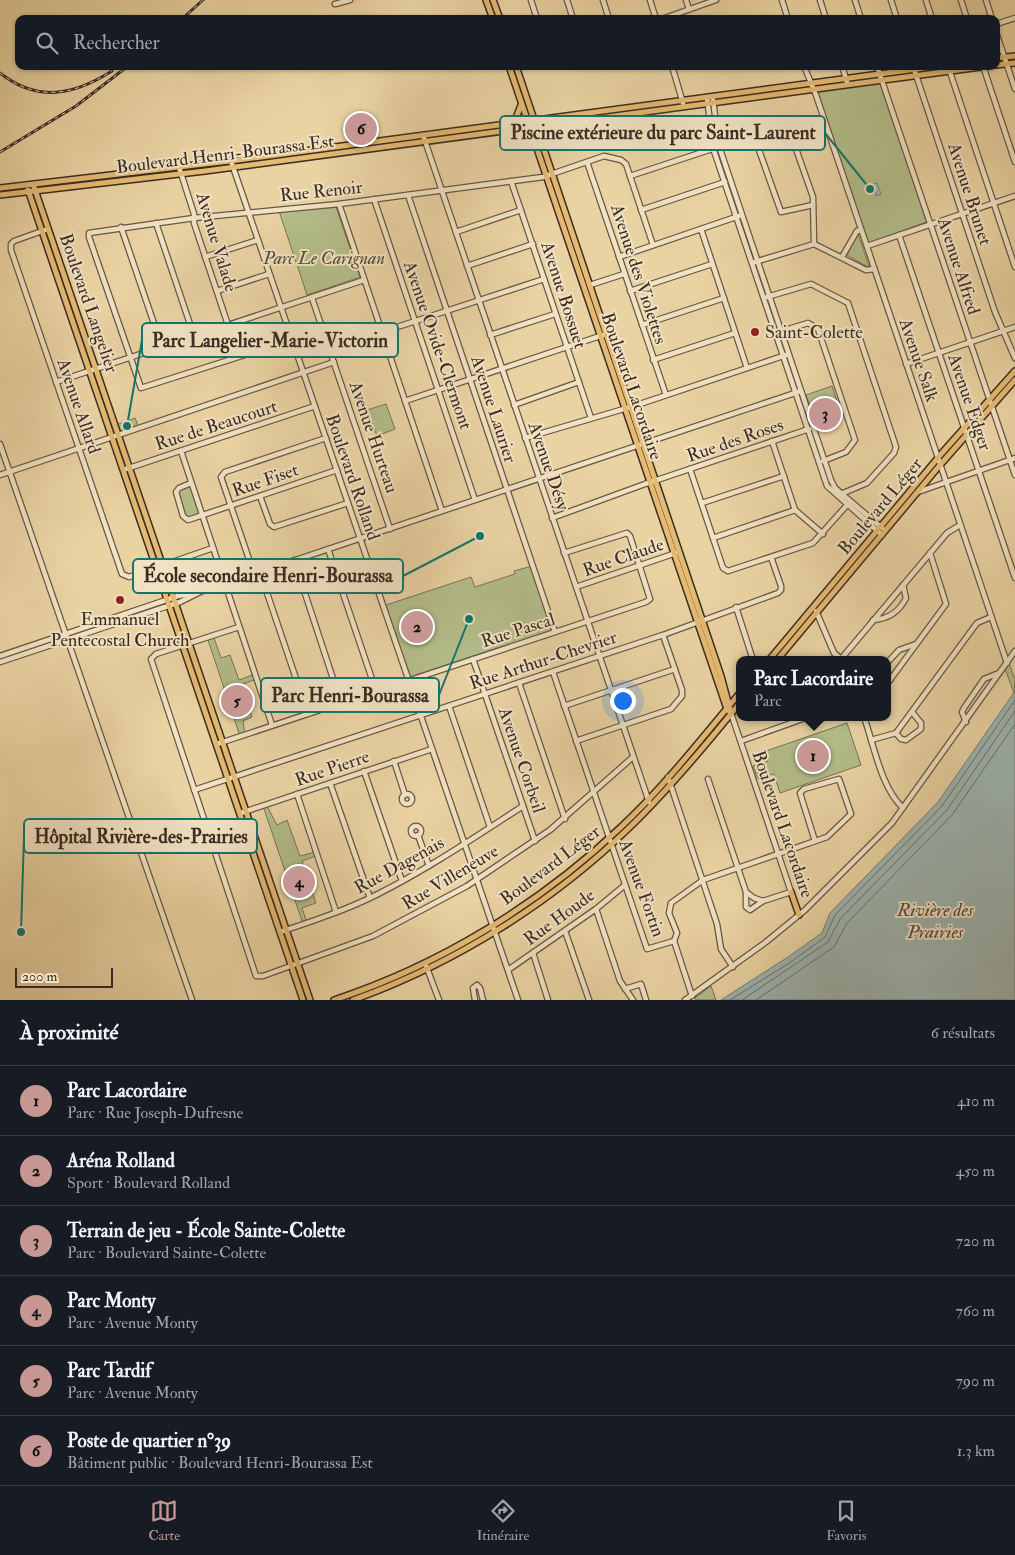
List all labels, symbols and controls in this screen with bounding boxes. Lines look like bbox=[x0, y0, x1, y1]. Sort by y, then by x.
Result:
search box bbox=[15, 15, 1000, 70]
icon: search bbox=[33, 29, 61, 57]
text: Rechercher bbox=[73, 31, 160, 55]
pin: 6 bbox=[345, 110, 377, 148]
callout: Piscine extérieure du parc Saint-Laurent bbox=[500, 116, 825, 150]
text: Piscine extérieure du parc Saint-Laurent bbox=[510, 121, 816, 146]
street label: Boulevard Henri-Bourassa Est bbox=[115, 130, 335, 179]
street label: Avenue Brunet bbox=[942, 139, 997, 248]
street label: Rue Renoir bbox=[279, 176, 364, 207]
street label: Avenue Valade bbox=[190, 189, 243, 295]
street label: Avenue des Violettes bbox=[605, 200, 672, 347]
street label: Avenue Alfred bbox=[932, 214, 985, 318]
street label: Boulevard Langelier bbox=[54, 230, 123, 376]
street label: Avenue Bossuet bbox=[535, 238, 592, 352]
park label: Parc Le Carignan bbox=[262, 247, 385, 270]
street label: Avenue Ovide-Clermont bbox=[398, 257, 477, 433]
street label: Boulevard Lacordaire bbox=[596, 309, 668, 463]
street label: Avenue Salk bbox=[893, 315, 944, 405]
place label: Saint-Colette bbox=[765, 321, 863, 344]
callout: Parc Langelier-Marie-Victorin bbox=[142, 323, 398, 357]
marker: Saint-Colette bbox=[749, 326, 761, 338]
text: Parc Langelier-Marie-Victorin bbox=[152, 329, 388, 354]
street label: Avenue Edger bbox=[942, 350, 997, 454]
street label: Avenue Laurier bbox=[465, 352, 522, 466]
street label: Avenue Allard bbox=[51, 354, 106, 457]
street label: Avenue Hurteau bbox=[343, 377, 403, 496]
street label: Rue de Beaucourt bbox=[152, 395, 280, 456]
pin: 3 bbox=[809, 395, 841, 433]
street label: Boulevard Rolland bbox=[320, 411, 385, 544]
street label: Rue des Roses bbox=[684, 413, 787, 468]
street label: Avenue Désy bbox=[522, 418, 575, 515]
street label: Boulevard Léger bbox=[833, 453, 928, 560]
street label: Rue Fiset bbox=[229, 458, 302, 503]
street label: Rue Claude bbox=[580, 533, 667, 582]
callout: École secondaire Henri-Bourassa bbox=[133, 559, 403, 593]
text: École secondaire Henri-Bourassa bbox=[143, 562, 394, 588]
marker: Emmanuel Pentecostal Church bbox=[114, 594, 126, 606]
place label: Emmanuel Pentecostal Church bbox=[51, 608, 190, 652]
pin: 2 bbox=[401, 608, 433, 646]
street label: Rue Pascal bbox=[478, 608, 558, 653]
street label: Rue Arthur-Chevrier bbox=[466, 626, 620, 695]
popup bbox=[736, 656, 891, 721]
text: Parc Lacordaire bbox=[754, 667, 873, 691]
callout: Parc Henri-Bourassa bbox=[261, 678, 439, 712]
pin: 5 bbox=[221, 682, 253, 720]
text: Parc Henri-Bourassa bbox=[271, 684, 430, 708]
your location bbox=[610, 688, 636, 714]
text: Parc bbox=[754, 691, 782, 711]
street label: Avenue Corbeil bbox=[492, 703, 550, 816]
pin: 1 bbox=[797, 737, 829, 775]
street label: Rue Pierre bbox=[292, 745, 373, 792]
street label: Boulevard Lacordaire bbox=[747, 747, 819, 901]
callout: Hôpital Rivière-des-Prairies bbox=[24, 819, 257, 853]
street label: Boulevard Léger bbox=[496, 820, 605, 911]
text: Hôpital Rivière-des-Prairies bbox=[34, 825, 248, 850]
street label: Rue Dagenais bbox=[350, 831, 448, 900]
street label: Avenue Fortin bbox=[613, 835, 670, 940]
street label: Rue Villeneuve bbox=[398, 839, 503, 915]
pin: 4 bbox=[283, 863, 315, 901]
street label: Rue Houde bbox=[519, 884, 600, 951]
water label: Rivière des Prairies bbox=[896, 898, 974, 944]
scale bar bbox=[15, 965, 112, 988]
text: 200 m bbox=[22, 968, 57, 985]
text: À proximité bbox=[20, 1019, 118, 1046]
text: 6 résultats bbox=[931, 1023, 995, 1043]
text: Parc Lacordaire bbox=[67, 1079, 187, 1103]
text: 1 bbox=[33, 1091, 39, 1111]
text: 410 m bbox=[957, 1091, 995, 1111]
text: Parc · Rue Joseph-Dufresne bbox=[67, 1103, 243, 1123]
text: Aréna Rolland bbox=[67, 1149, 175, 1173]
text: 2 bbox=[32, 1161, 40, 1181]
text: 450 m bbox=[956, 1161, 995, 1181]
text: Sport · Boulevard Rolland bbox=[67, 1173, 230, 1193]
text: Terrain de jeu - École Sainte-Colette bbox=[67, 1219, 345, 1243]
text: 3 bbox=[33, 1231, 39, 1251]
text: 720 m bbox=[956, 1231, 995, 1251]
text: Parc · Boulevard Sainte-Colette bbox=[67, 1243, 266, 1263]
text: Parc Monty bbox=[67, 1289, 156, 1313]
text: 4 bbox=[32, 1301, 40, 1321]
text: 760 m bbox=[956, 1301, 995, 1321]
text: Parc · Avenue Monty bbox=[67, 1313, 198, 1333]
text: Parc Tardif bbox=[67, 1359, 151, 1383]
text: 5 bbox=[32, 1371, 40, 1391]
text: 790 m bbox=[955, 1371, 995, 1391]
text: Parc · Avenue Monty bbox=[67, 1383, 198, 1403]
text: Poste de quartier n°39 bbox=[67, 1429, 231, 1453]
text: 6 bbox=[32, 1441, 40, 1461]
text: 1.3 km bbox=[957, 1441, 995, 1461]
text: Bâtiment public · Boulevard Henri-Bourassa Est bbox=[67, 1453, 373, 1473]
tab: Carte bbox=[148, 1497, 180, 1544]
tab: Itinéraire bbox=[477, 1497, 529, 1544]
tab: Favoris bbox=[826, 1497, 867, 1544]

